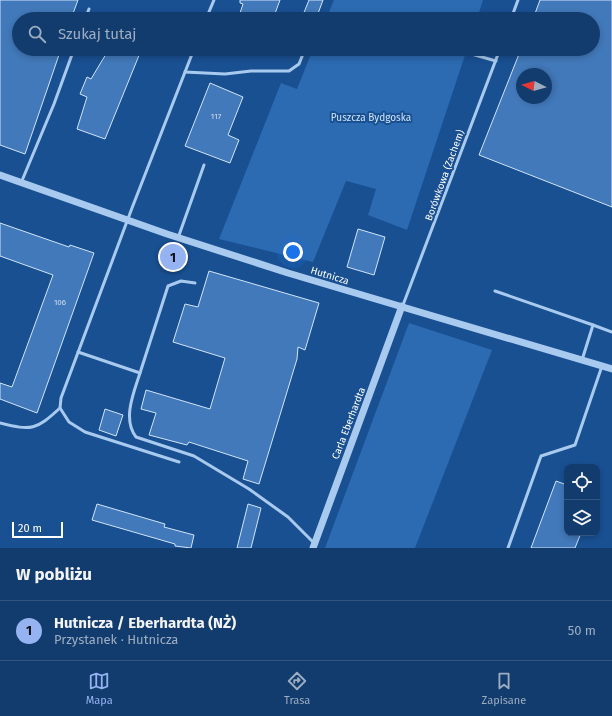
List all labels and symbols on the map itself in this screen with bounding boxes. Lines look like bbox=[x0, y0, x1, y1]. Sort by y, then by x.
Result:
north arrow bbox=[516, 68, 552, 104]
house number: 117 bbox=[211, 112, 222, 121]
park label: Puszcza Bydgoska bbox=[331, 112, 411, 124]
street label: Borówkowa (Zachem) bbox=[422, 128, 467, 223]
pin: 1 bbox=[160, 242, 186, 272]
your location bbox=[283, 242, 303, 262]
street label: Hutnicza bbox=[309, 264, 350, 287]
house number: 106 bbox=[54, 298, 66, 307]
street label: Carla Eberhardta bbox=[330, 386, 368, 461]
scale bar bbox=[12, 520, 63, 539]

